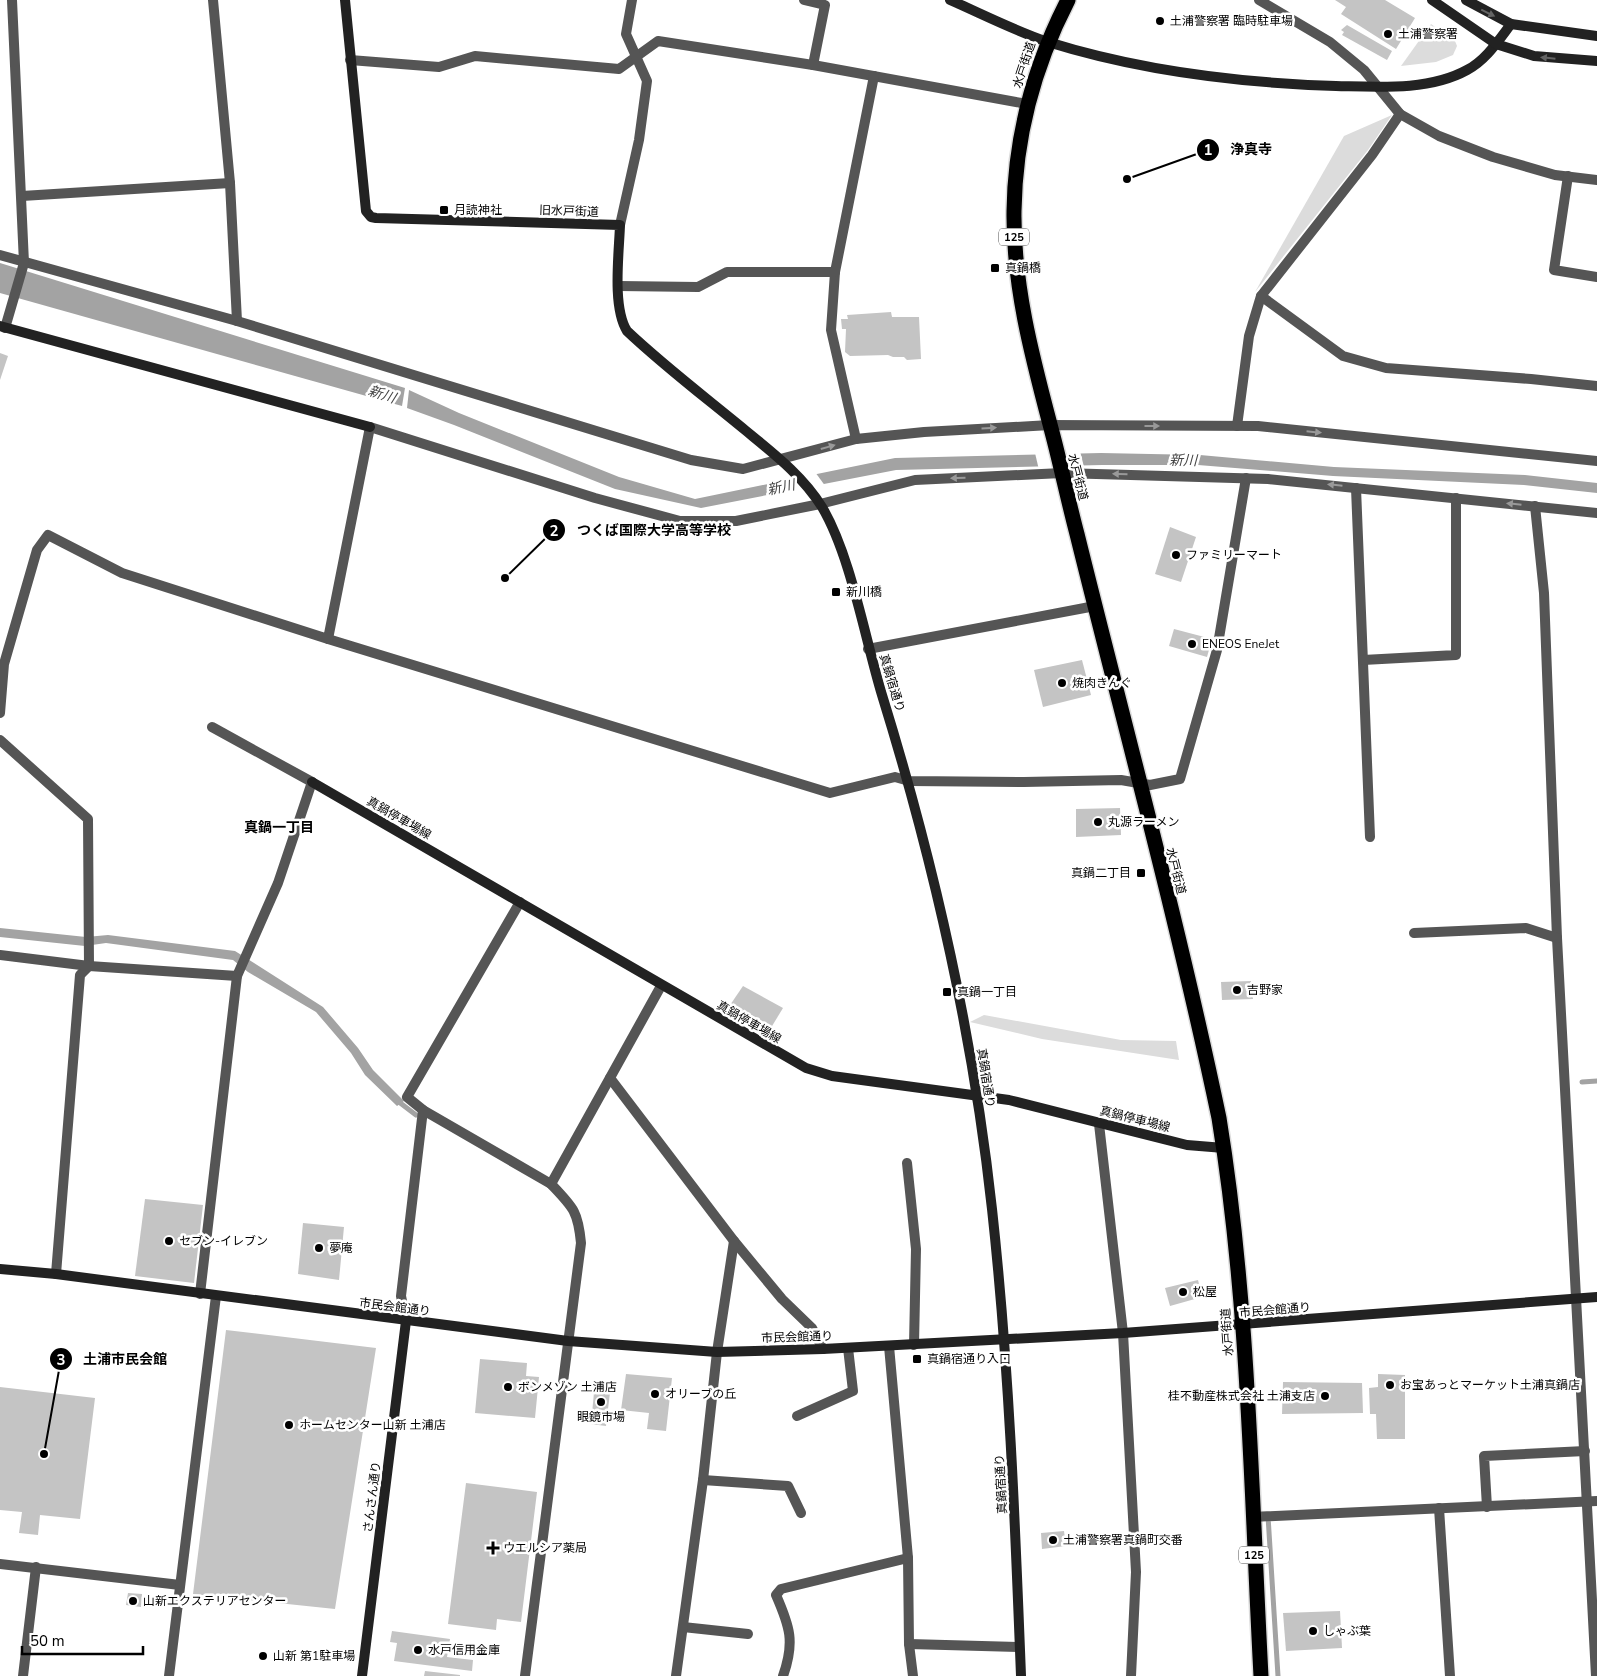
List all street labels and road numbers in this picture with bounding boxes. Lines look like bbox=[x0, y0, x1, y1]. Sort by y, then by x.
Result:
street label: 水戸街道 bbox=[1009, 40, 1039, 90]
street label: 旧水戸街道 bbox=[539, 202, 599, 220]
road number: 125 bbox=[999, 228, 1029, 246]
street label: 水戸街道 bbox=[1064, 452, 1092, 502]
street label: 真鍋宿通り bbox=[876, 652, 908, 714]
street label: 真鍋停車場線 bbox=[364, 793, 434, 843]
street label: 水戸街道 bbox=[1162, 846, 1190, 896]
street label: 真鍋停車場線 bbox=[714, 997, 784, 1047]
street label: 真鍋宿通り bbox=[973, 1047, 999, 1109]
street label: 真鍋停車場線 bbox=[1098, 1103, 1172, 1135]
street label: 市民会館通り bbox=[358, 1295, 432, 1319]
street label: 市民会館通り bbox=[1238, 1299, 1312, 1321]
street label: 水戸街道 bbox=[1217, 1307, 1237, 1357]
street label: 市民会館通り bbox=[761, 1328, 833, 1346]
street label: 真鍋宿通り bbox=[991, 1454, 1011, 1514]
street label: さんさん通り bbox=[360, 1460, 384, 1534]
road number: 125 bbox=[1239, 1546, 1269, 1564]

